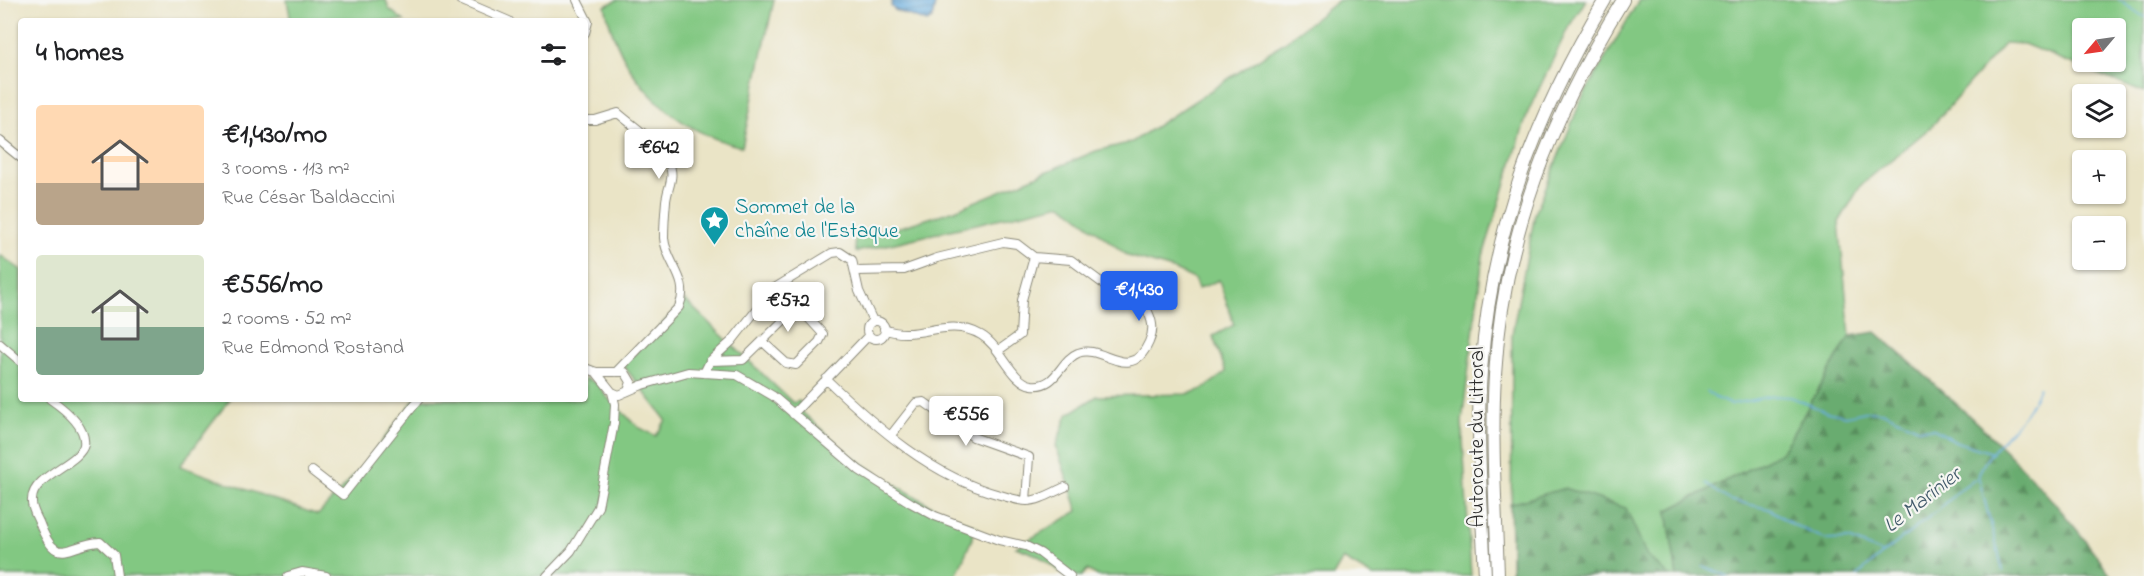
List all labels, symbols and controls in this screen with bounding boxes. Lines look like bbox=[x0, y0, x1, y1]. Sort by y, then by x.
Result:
north arrow bbox=[2072, 18, 2126, 72]
map controls bbox=[2072, 18, 2126, 270]
text: 4 homes bbox=[36, 35, 124, 73]
icon: filters bbox=[537, 38, 570, 71]
button: layers bbox=[2072, 84, 2126, 138]
text: €1,430/mo bbox=[222, 117, 327, 155]
icon: home bbox=[84, 129, 156, 201]
pin: €642 bbox=[623, 129, 695, 180]
text: €642 bbox=[639, 134, 679, 163]
button: + bbox=[2072, 150, 2126, 204]
text: 3 rooms · 113 m² bbox=[222, 155, 350, 184]
text: Rue César Baldaccini bbox=[222, 184, 395, 213]
place label: Sommet de la chaîne de l'Estaque bbox=[735, 193, 899, 247]
place icon: Sommet de la chaîne de l'Estaque bbox=[698, 204, 730, 246]
button: − bbox=[2072, 216, 2126, 270]
text: €556/mo bbox=[222, 267, 323, 305]
pin: €1,430 bbox=[1090, 271, 1188, 322]
text: €1,430 bbox=[1115, 276, 1163, 305]
icon: home bbox=[84, 279, 156, 351]
pin: €572 bbox=[752, 282, 824, 333]
text: €572 bbox=[766, 287, 810, 316]
text: 2 rooms · 52 m² bbox=[222, 305, 352, 334]
text: Rue Edmond Rostand bbox=[222, 334, 404, 363]
street label: Autoroute du Littoral bbox=[1463, 347, 1493, 527]
pin: €556 bbox=[930, 396, 1002, 447]
text: €556 bbox=[943, 401, 989, 430]
water label: Le Marinier bbox=[1877, 458, 1971, 542]

